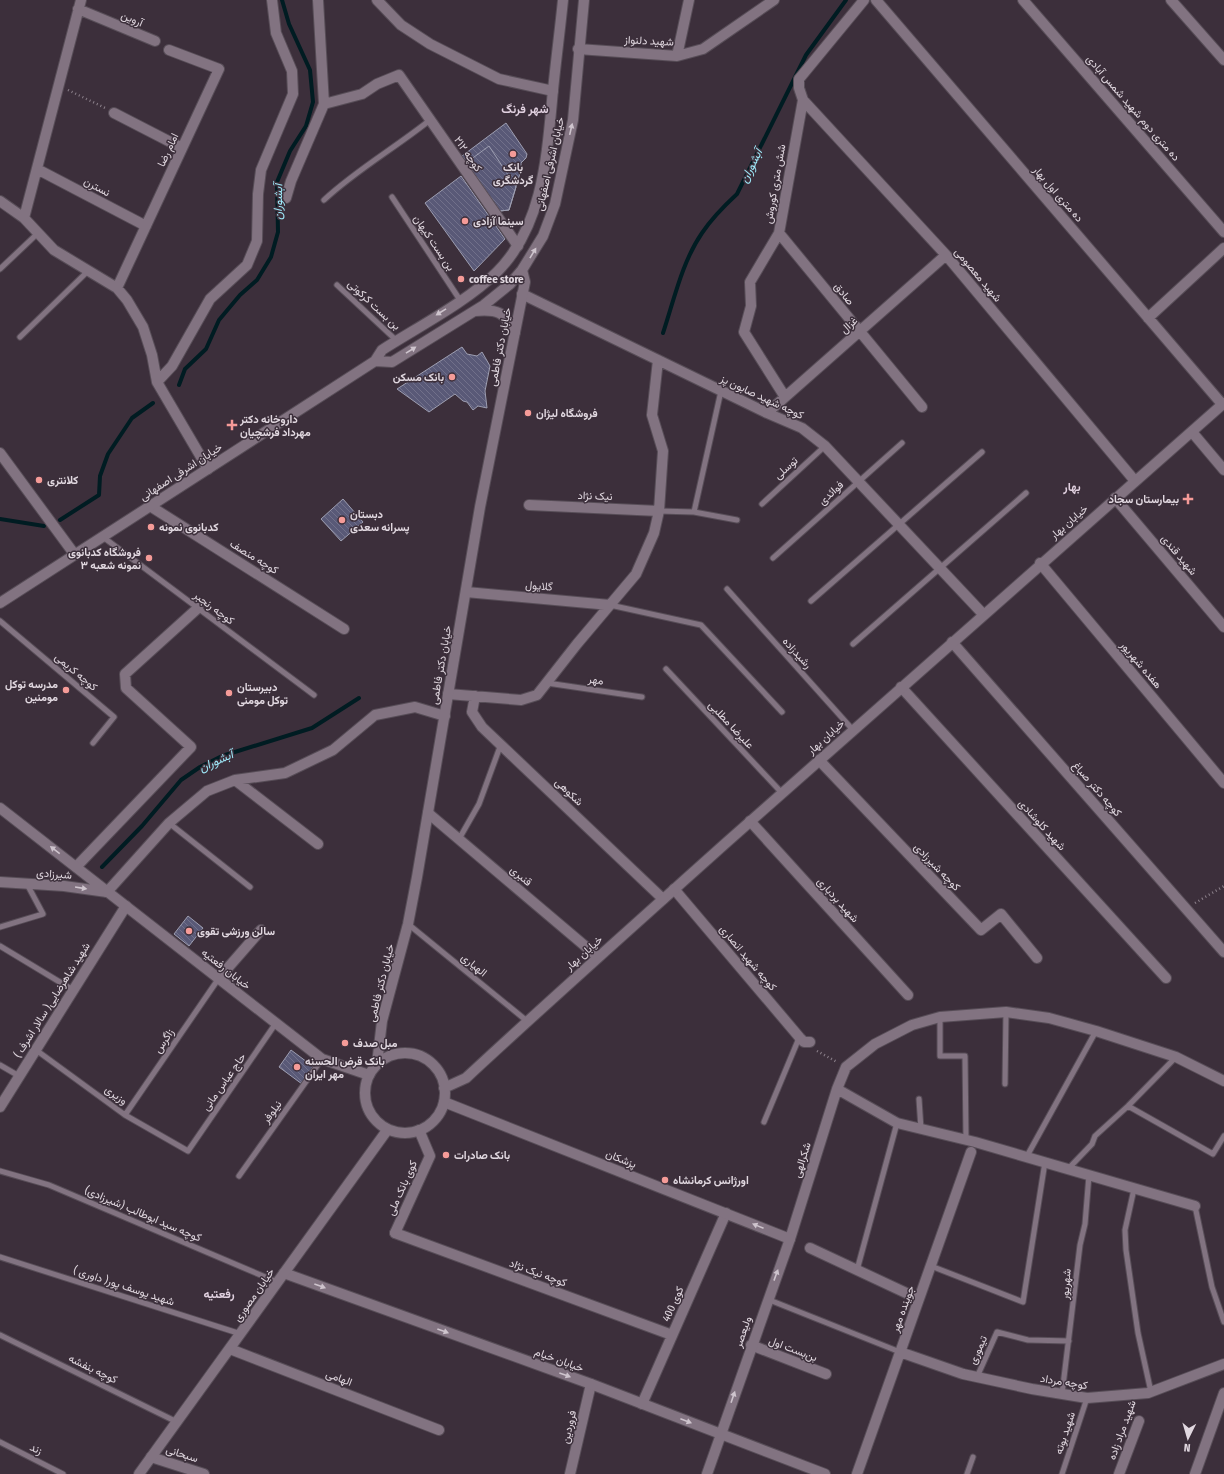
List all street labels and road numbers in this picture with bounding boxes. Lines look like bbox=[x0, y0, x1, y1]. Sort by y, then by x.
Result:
street label: آروین bbox=[119, 9, 146, 30]
street label: شهید دلنواز bbox=[623, 33, 675, 49]
street label: ده متری دوم شهید شمس آبادی bbox=[1083, 52, 1183, 164]
street label: خیابان اشرفی اصفهانی bbox=[533, 116, 567, 212]
street label: امام رضا bbox=[155, 131, 182, 169]
street label: کوچه ۲۱۲ bbox=[450, 134, 485, 175]
street label: شش متری کوروش bbox=[762, 143, 788, 225]
street label: ده متری اول بهار bbox=[1030, 163, 1086, 225]
street label: نسترن bbox=[82, 175, 112, 199]
street label: بن بست کیهان bbox=[411, 213, 457, 273]
street label: شهید معصومی bbox=[952, 245, 1004, 305]
street label: بن بست کرکوتی bbox=[345, 277, 403, 333]
street label: صادق bbox=[831, 280, 857, 308]
street label: خیابان دکتر فاطمی bbox=[486, 307, 514, 387]
street label: غزال bbox=[838, 314, 861, 336]
street label: کوچه شهید صابون پز bbox=[717, 372, 806, 423]
street label: خیابان اشرفی اصفهانی bbox=[137, 440, 225, 504]
street label: توسلی bbox=[771, 454, 801, 482]
street label: فوائدی bbox=[816, 478, 846, 508]
street label: نیک نژاد bbox=[577, 489, 613, 503]
street label: خیابان بهار bbox=[1047, 502, 1091, 543]
street label: شهید قندی bbox=[1158, 532, 1200, 578]
street label: کوچه منصف bbox=[227, 537, 281, 578]
street label: گلایول bbox=[525, 578, 553, 594]
street label: کوچه رنجبر bbox=[190, 588, 237, 628]
street label: خیابان دکتر فاطمی bbox=[428, 625, 454, 705]
street label: رشیدزاده bbox=[780, 635, 814, 671]
street label: هفده شهریور bbox=[1117, 638, 1165, 692]
street label: کوچه کریمی bbox=[51, 650, 100, 694]
street label: مهر bbox=[586, 672, 605, 688]
street label: علیرضا مطلبی bbox=[706, 698, 757, 752]
street label: خیابان بهار bbox=[804, 717, 847, 758]
street label: کوچه دکتر صباغ bbox=[1069, 759, 1124, 820]
street label: شکوهی bbox=[552, 776, 586, 809]
street label: شهید کلوشادی bbox=[1016, 797, 1069, 854]
street label: کوچه شیرزادی bbox=[910, 840, 963, 894]
street label: قنبری bbox=[507, 863, 535, 889]
street label: شیرزادی bbox=[36, 866, 73, 882]
street label: شهید بردباری bbox=[814, 875, 862, 925]
street label: کوچه شهید انصاری bbox=[716, 923, 779, 994]
street label: خیابان بهار bbox=[562, 933, 605, 974]
street label: شهید شاهرضایی( سالار اشرف ) bbox=[11, 940, 93, 1060]
street label: خیابان دکتر فاطمی bbox=[365, 943, 397, 1023]
street label: خیابان رفعتیه bbox=[199, 946, 253, 992]
street label: الهیاری bbox=[458, 951, 490, 979]
street label: زاگرس bbox=[151, 1026, 177, 1056]
street label: حاج عباس مانی bbox=[199, 1051, 249, 1114]
street label: وزیری bbox=[102, 1083, 130, 1108]
street label: نیلوفر bbox=[259, 1098, 285, 1127]
street label: شکرالهی bbox=[790, 1140, 814, 1179]
street label: پزشکان bbox=[603, 1147, 638, 1172]
street label: کوی بانک ملی bbox=[384, 1158, 420, 1218]
street label: کوچه سید ابوطالب (شیرزادی) bbox=[82, 1184, 203, 1245]
street label: کوچه نیک نژاد bbox=[507, 1257, 569, 1290]
street label: شهید یوسف پور( داوری ) bbox=[71, 1264, 176, 1310]
street label: خیابان مصوری bbox=[231, 1266, 277, 1324]
street label: شهریور bbox=[1058, 1268, 1074, 1301]
street label: کوی 400 bbox=[660, 1284, 686, 1324]
street label: جوینده مهر bbox=[888, 1284, 917, 1335]
street label: ولیعصر bbox=[731, 1315, 754, 1350]
street label: تیموری bbox=[966, 1333, 990, 1366]
street label: بن‌بست اول bbox=[767, 1334, 819, 1364]
street label: خیابان خیام bbox=[532, 1345, 585, 1376]
street label: کوچه بنفشه bbox=[66, 1352, 120, 1387]
street label: الهامی bbox=[324, 1367, 354, 1389]
street label: کوچه مرداد bbox=[1039, 1372, 1089, 1393]
street label: شهید مراد زاده bbox=[1105, 1398, 1139, 1461]
street label: فروردین bbox=[559, 1409, 579, 1445]
street label: شهید بوته bbox=[1052, 1410, 1078, 1456]
street label: زند bbox=[28, 1440, 45, 1458]
street label: سبحانی bbox=[164, 1443, 200, 1465]

